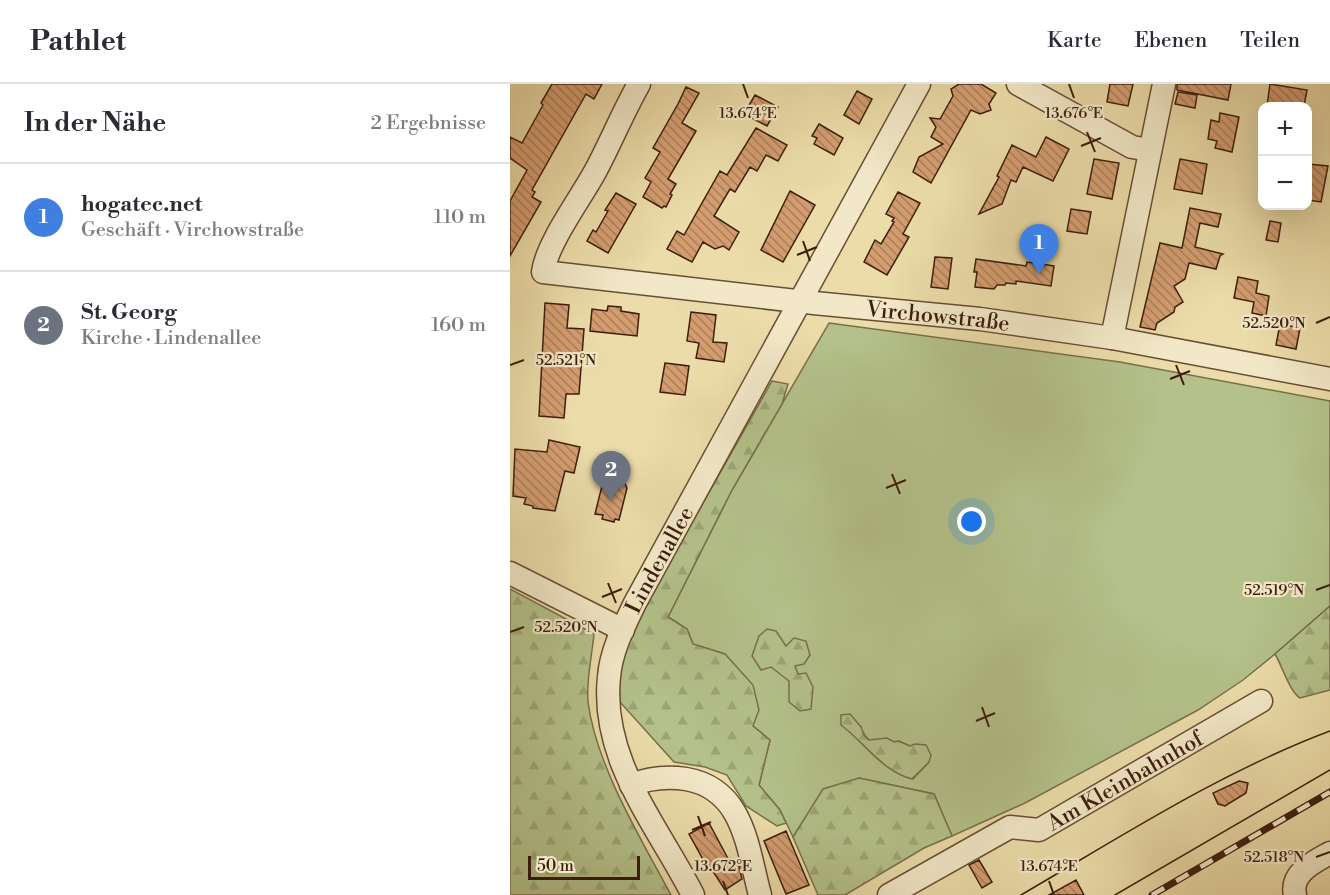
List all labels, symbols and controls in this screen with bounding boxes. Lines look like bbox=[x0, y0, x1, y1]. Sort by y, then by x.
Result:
text: Pathlet bbox=[30, 24, 126, 59]
text: Karte bbox=[1047, 28, 1102, 54]
text: Ebenen bbox=[1135, 28, 1207, 54]
text: Teilen bbox=[1240, 28, 1300, 54]
map controls bbox=[1258, 102, 1312, 210]
button: + bbox=[1258, 102, 1312, 156]
text: 13.674°E bbox=[719, 104, 777, 123]
text: 13.676°E bbox=[1045, 104, 1103, 123]
text: In der Nähe bbox=[24, 107, 166, 139]
text: 2 Ergebnisse bbox=[370, 111, 486, 136]
button: − bbox=[1258, 156, 1312, 210]
text: hogatec.net bbox=[81, 191, 202, 218]
text: 1 bbox=[39, 205, 48, 230]
text: 110 m bbox=[434, 205, 486, 230]
text: Geschäft · Virchowstraße bbox=[81, 218, 304, 243]
pin: 1 bbox=[1020, 224, 1058, 274]
street label: Virchowstraße bbox=[864, 296, 1011, 338]
text: St. Georg bbox=[81, 299, 177, 326]
text: 2 bbox=[37, 313, 50, 338]
text: 160 m bbox=[431, 313, 486, 338]
text: 52.520°N bbox=[1242, 314, 1306, 333]
text: Kirche · Lindenallee bbox=[81, 326, 261, 351]
text: 52.521°N bbox=[536, 351, 596, 370]
pin: 2 bbox=[592, 452, 630, 501]
street label: Lindenallee bbox=[620, 502, 700, 618]
your location bbox=[957, 507, 986, 536]
text: 52.519°N bbox=[1244, 581, 1304, 600]
text: 52.520°N bbox=[534, 618, 598, 637]
street label: Am Kleinbahnhof bbox=[1042, 725, 1209, 838]
text: 52.518°N bbox=[1244, 848, 1304, 867]
scale bar bbox=[528, 853, 640, 880]
text: 50 m bbox=[537, 856, 574, 876]
text: 13.672°E bbox=[694, 857, 752, 876]
text: 13.674°E bbox=[1020, 857, 1078, 876]

